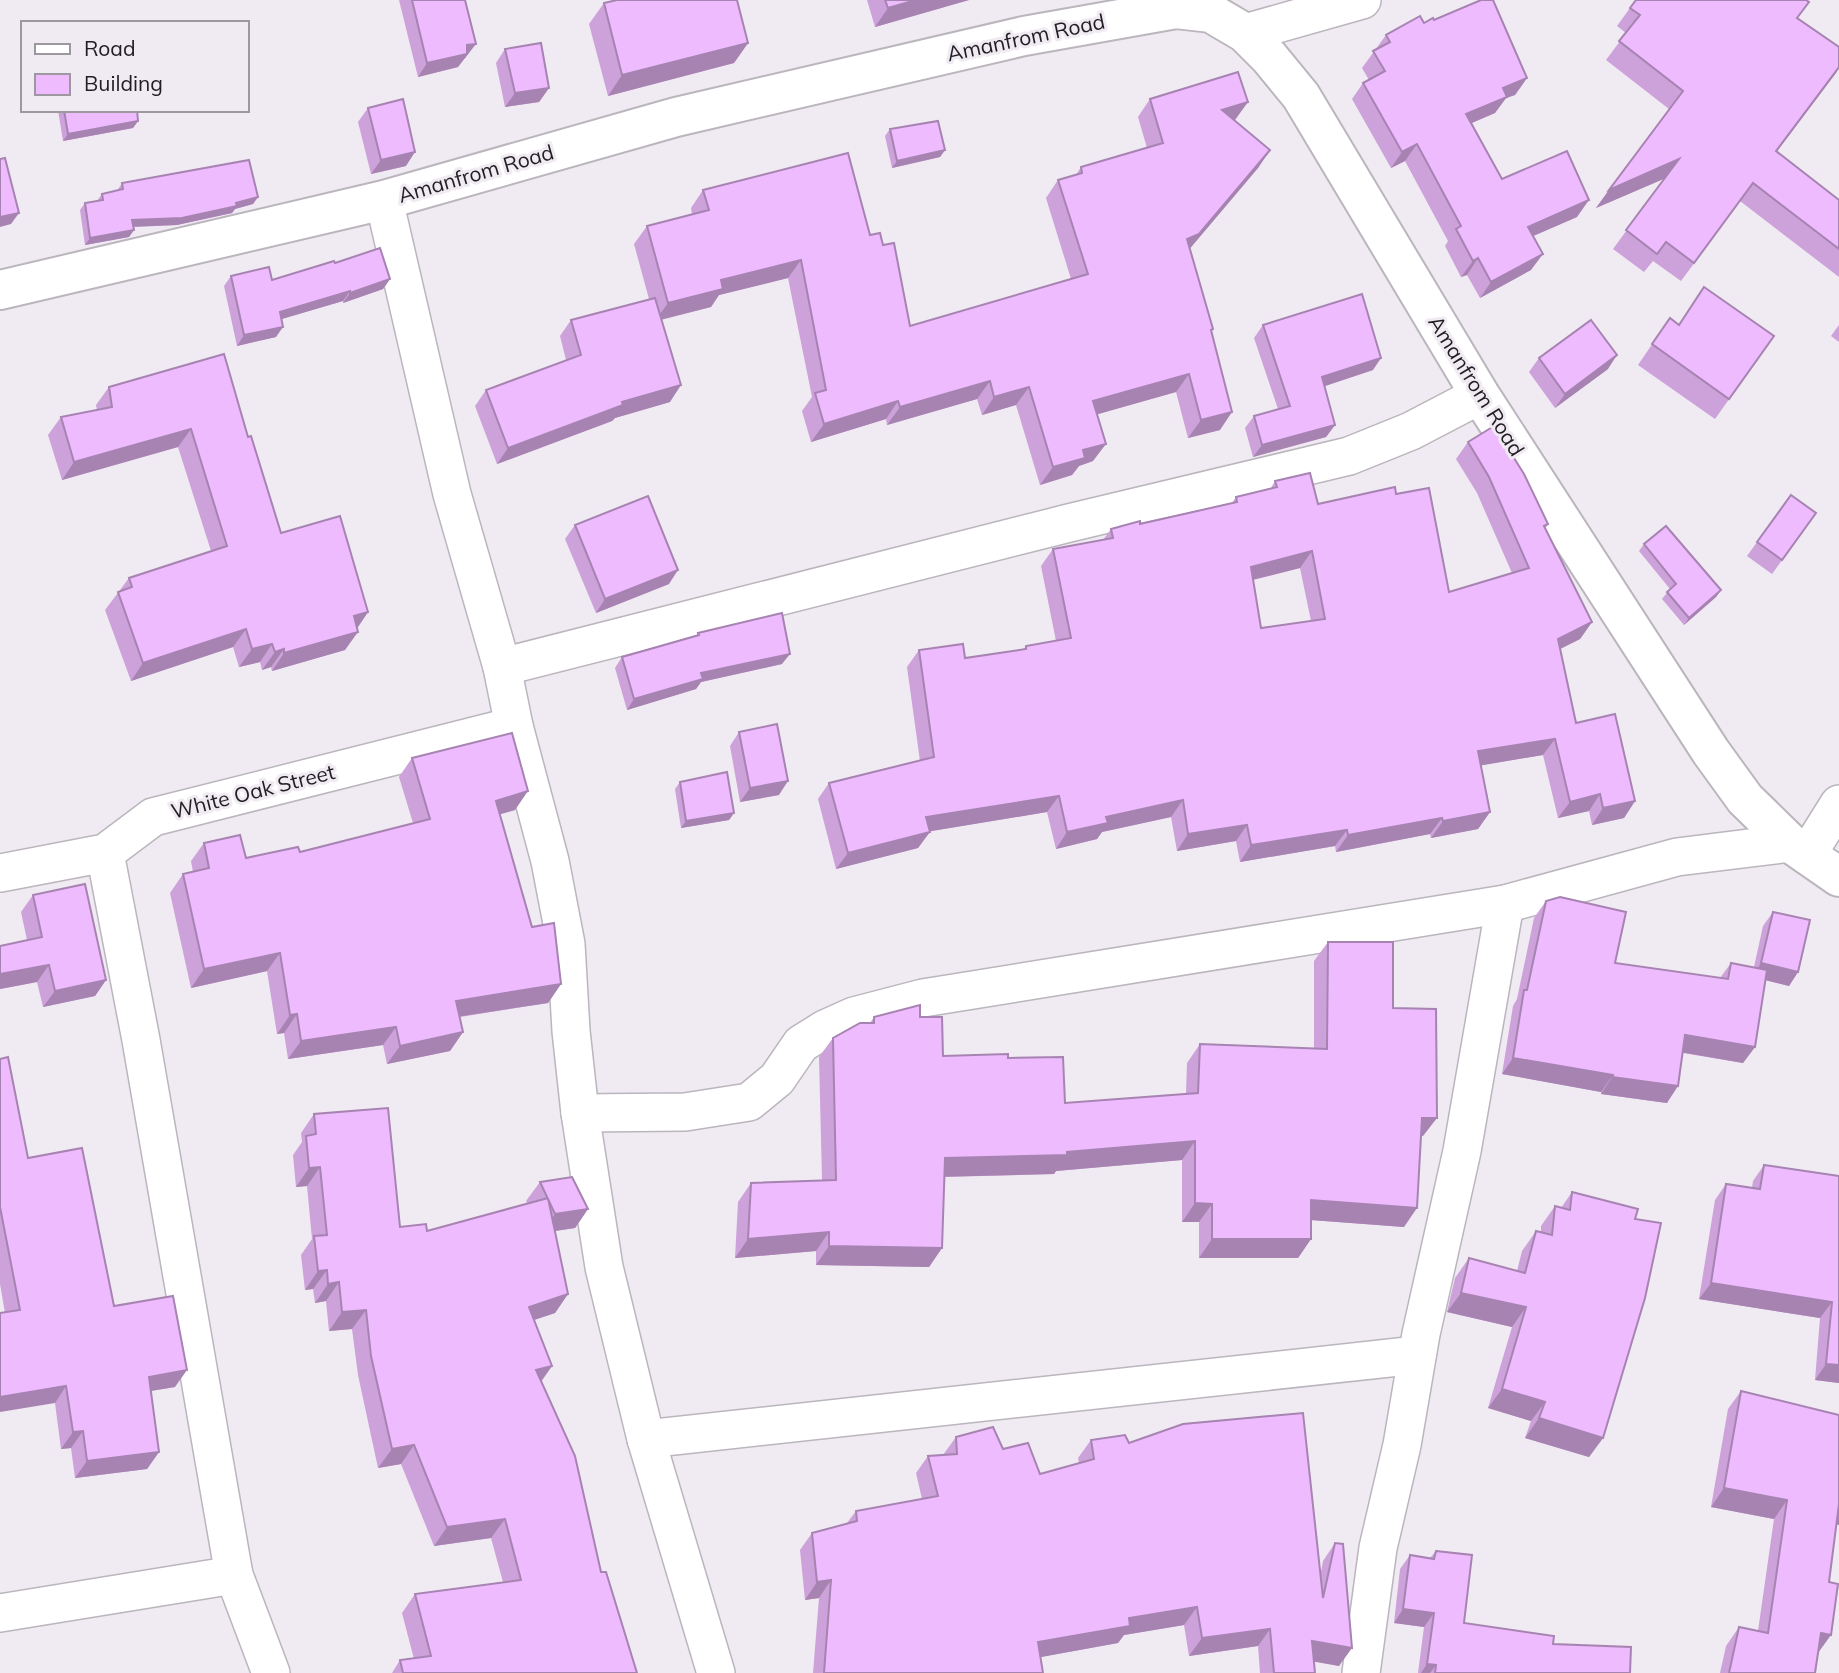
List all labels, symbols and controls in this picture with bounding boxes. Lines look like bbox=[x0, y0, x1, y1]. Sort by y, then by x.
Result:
street label: Amanfrom Road bbox=[944, 8, 1107, 66]
legend bbox=[21, 21, 248, 112]
text: Road bbox=[84, 35, 135, 61]
text: Building bbox=[84, 70, 163, 96]
street label: Amanfrom Road bbox=[395, 138, 557, 208]
street label: Amanfrom Road bbox=[1423, 310, 1530, 461]
street label: White Oak Street bbox=[168, 758, 337, 824]

